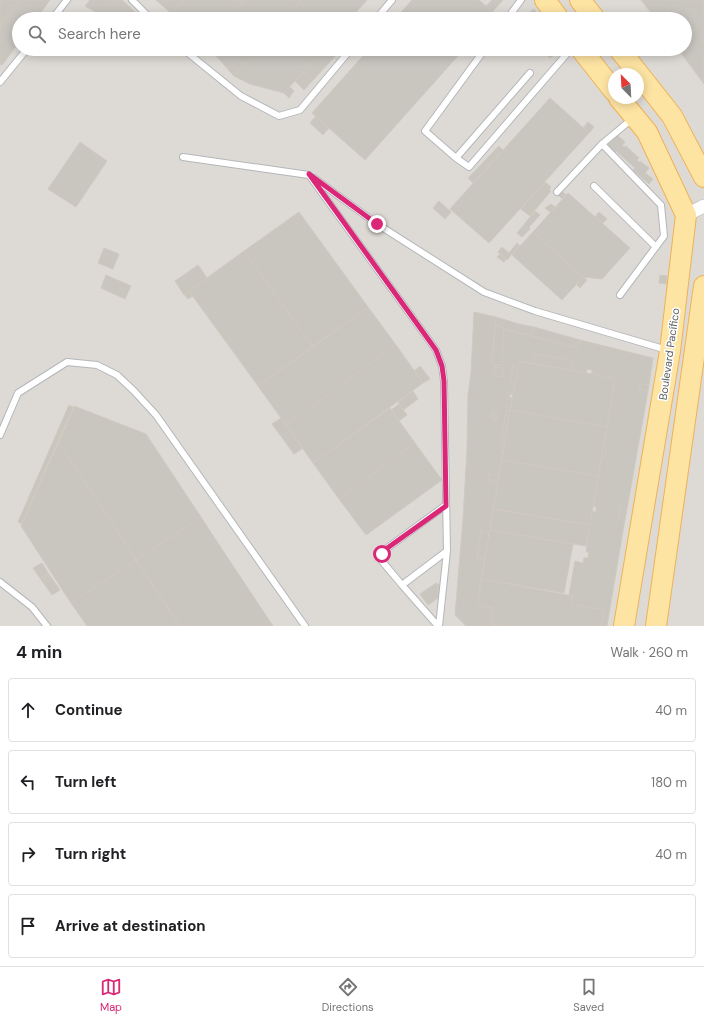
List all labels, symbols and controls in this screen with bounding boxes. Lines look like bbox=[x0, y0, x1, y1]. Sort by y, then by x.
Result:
search box bbox=[12, 12, 692, 56]
icon: search bbox=[26, 23, 48, 45]
text: Search here bbox=[58, 24, 141, 44]
north arrow bbox=[608, 68, 644, 104]
route end bbox=[368, 215, 386, 233]
street label: Boulevard Pacífico bbox=[656, 307, 682, 401]
route start bbox=[373, 545, 391, 563]
text: 4 min bbox=[16, 641, 62, 663]
text: Walk · 260 m bbox=[610, 644, 688, 661]
icon: ahead bbox=[17, 699, 39, 721]
text: Continue bbox=[55, 700, 123, 720]
text: 40 m bbox=[655, 702, 687, 719]
icon: left bbox=[17, 771, 39, 793]
text: Turn left bbox=[55, 772, 116, 792]
text: 180 m bbox=[651, 774, 687, 791]
icon: right bbox=[17, 843, 39, 865]
text: Turn right bbox=[55, 844, 126, 864]
text: 40 m bbox=[655, 846, 687, 863]
icon: arrive bbox=[17, 915, 39, 937]
text: Arrive at destination bbox=[55, 916, 206, 936]
tab: Map bbox=[100, 976, 122, 1014]
tab: Directions bbox=[322, 976, 374, 1014]
tab: Saved bbox=[573, 976, 604, 1014]

